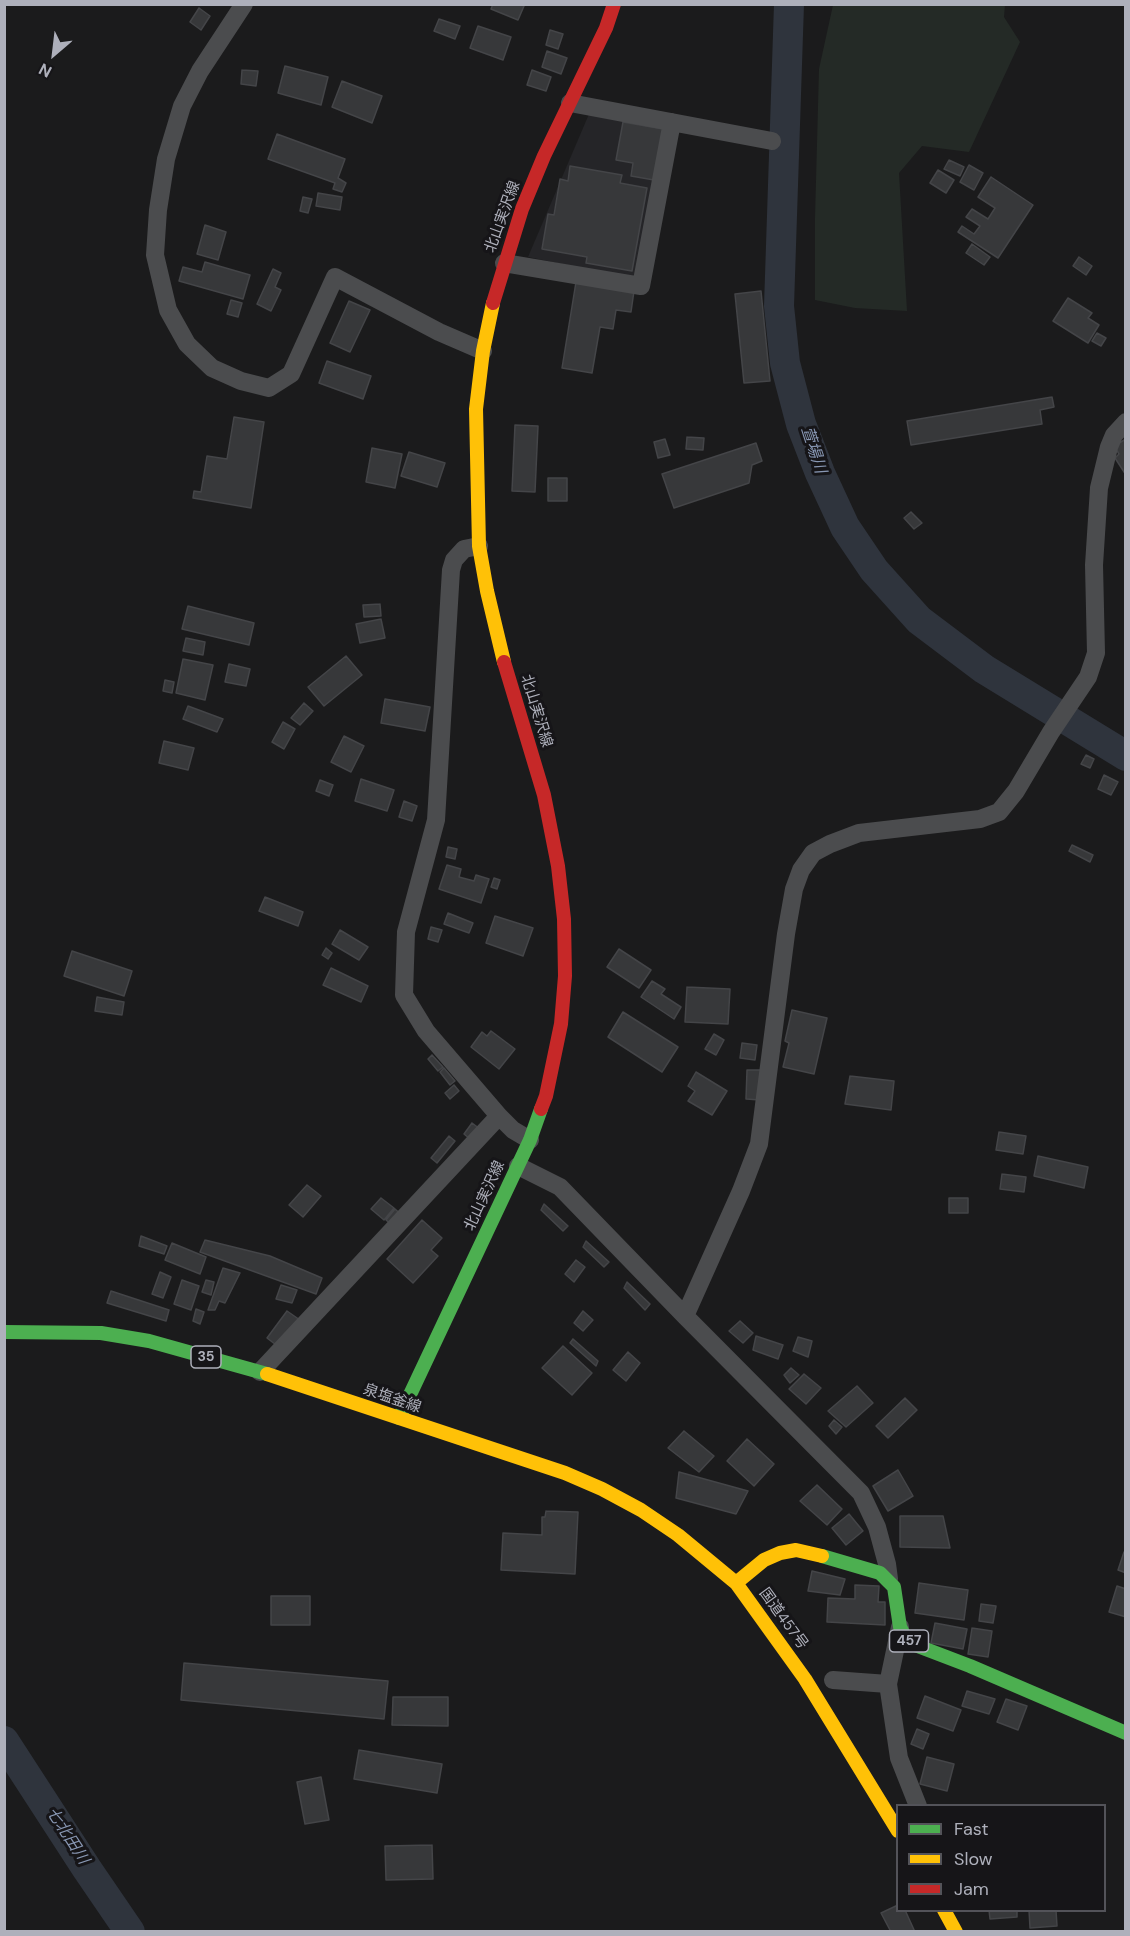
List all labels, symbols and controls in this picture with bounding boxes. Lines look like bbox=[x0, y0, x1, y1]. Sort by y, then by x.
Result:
north arrow bbox=[24, 24, 84, 84]
text: N bbox=[35, 58, 55, 82]
street label: 北山実沢線 bbox=[482, 179, 524, 255]
water label: 萱場川 bbox=[796, 424, 830, 476]
street label: 北山実沢線 bbox=[516, 673, 556, 749]
street label: 北山実沢線 bbox=[461, 1158, 509, 1234]
road number: 35 bbox=[191, 1346, 221, 1368]
street label: 泉塩釜線 bbox=[361, 1381, 423, 1417]
street label: 国道457号 bbox=[755, 1585, 811, 1653]
road number: 457 bbox=[890, 1630, 928, 1652]
water label: 七北田川 bbox=[42, 1804, 92, 1868]
legend bbox=[896, 1804, 1106, 1912]
text: Fast bbox=[954, 1817, 989, 1841]
text: Slow bbox=[954, 1847, 993, 1871]
text: Jam bbox=[954, 1877, 989, 1901]

